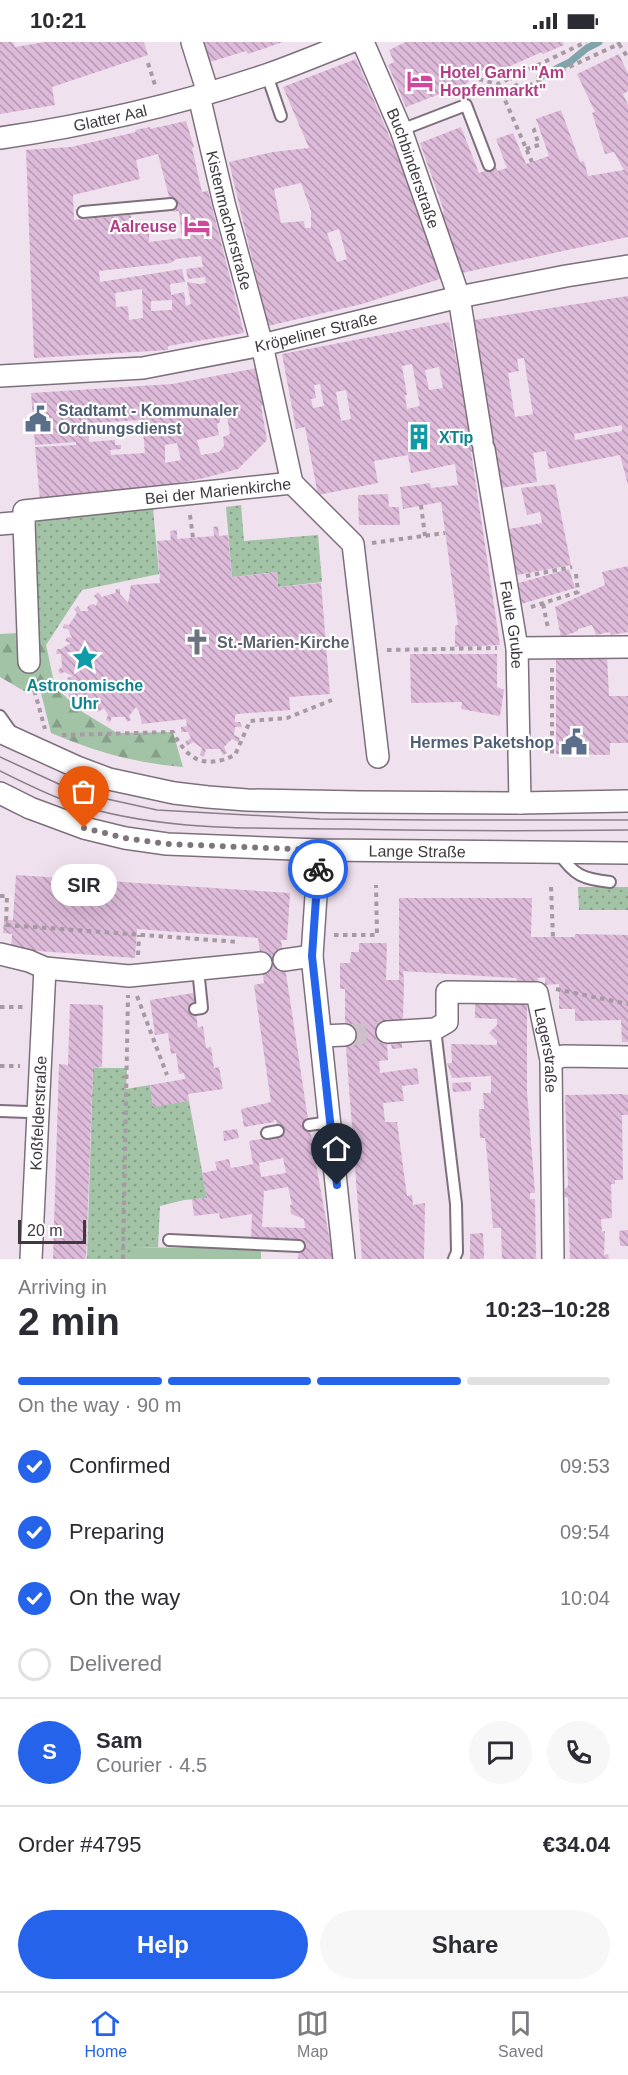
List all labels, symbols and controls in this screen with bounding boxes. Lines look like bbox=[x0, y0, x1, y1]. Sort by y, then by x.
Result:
text: 10:21 bbox=[30, 8, 86, 33]
place label: Hotel Garni "Am Hopfenmarkt" bbox=[440, 64, 564, 99]
hotel icon: Hotel Garni "Am Hopfenmarkt" bbox=[405, 66, 435, 96]
street label: Glatter Aal bbox=[72, 102, 149, 134]
street label: Buchbinderstraße bbox=[384, 106, 442, 231]
street label: Kistenmacherstraße bbox=[203, 149, 255, 292]
hotel icon: Aalreuse bbox=[182, 211, 212, 241]
place label: Aalreuse bbox=[109, 218, 177, 235]
street label: Kröpeliner Straße bbox=[253, 309, 379, 355]
place label: Stadtamt - Kommunaler Ordnungsdienst bbox=[58, 402, 238, 437]
public building icon: Stadtamt - Kommunaler Ordnungsdienst bbox=[23, 404, 53, 434]
building icon: XTip bbox=[404, 422, 434, 452]
place label: XTip bbox=[439, 429, 474, 446]
street label: Bei der Marienkirche bbox=[144, 475, 292, 507]
street label: Faule Grube bbox=[497, 579, 525, 669]
church icon: St.-Marien-Kirche bbox=[182, 627, 212, 657]
place label: St.-Marien-Kirche bbox=[217, 634, 350, 651]
place icon: Astronomische Uhr bbox=[70, 643, 100, 673]
place label: Astronomische Uhr bbox=[27, 677, 143, 712]
public building icon: Hermes Paketshop bbox=[559, 727, 589, 757]
place label: Hermes Paketshop bbox=[410, 734, 554, 751]
pin bbox=[58, 766, 109, 828]
icon: bag bbox=[67, 775, 100, 808]
courier bbox=[288, 839, 348, 899]
street label: Lange Straße bbox=[369, 842, 466, 860]
icon: bike bbox=[302, 853, 335, 886]
callout: SIR bbox=[51, 864, 117, 906]
text: SIR bbox=[67, 874, 101, 896]
street label: Lagerstraße bbox=[531, 1006, 559, 1093]
street label: Koßfelderstraße bbox=[27, 1055, 50, 1171]
pin bbox=[311, 1123, 362, 1185]
icon: home bbox=[320, 1132, 353, 1165]
scale bar bbox=[18, 1217, 86, 1244]
text: 20 m bbox=[27, 1222, 63, 1239]
text: Arriving in bbox=[18, 1276, 107, 1298]
text: 10:23–10:28 bbox=[485, 1297, 610, 1322]
text: 2 min bbox=[18, 1300, 120, 1343]
text: On the way · 90 m bbox=[18, 1394, 181, 1416]
icon: check bbox=[18, 1450, 51, 1483]
text: Confirmed bbox=[69, 1453, 170, 1478]
text: 09:53 bbox=[560, 1455, 610, 1477]
icon: check bbox=[18, 1516, 51, 1549]
text: Preparing bbox=[69, 1519, 164, 1544]
text: 09:54 bbox=[560, 1521, 610, 1543]
icon: check bbox=[18, 1582, 51, 1615]
text: On the way bbox=[69, 1585, 180, 1610]
text: 10:04 bbox=[560, 1587, 610, 1609]
text: Delivered bbox=[69, 1651, 162, 1676]
button: chat bbox=[469, 1721, 532, 1784]
button: phone bbox=[547, 1721, 610, 1784]
text: Sam bbox=[96, 1728, 142, 1753]
text: S bbox=[42, 1739, 57, 1764]
text: Courier · 4.5 bbox=[96, 1754, 207, 1776]
text: Order #4795 bbox=[18, 1832, 142, 1857]
text: €34.04 bbox=[543, 1832, 610, 1857]
button: Help bbox=[18, 1910, 308, 1979]
button: Share bbox=[320, 1910, 610, 1979]
tab: Home bbox=[84, 2007, 127, 2061]
tab: Map bbox=[296, 2007, 329, 2061]
tab: Saved bbox=[498, 2007, 543, 2061]

